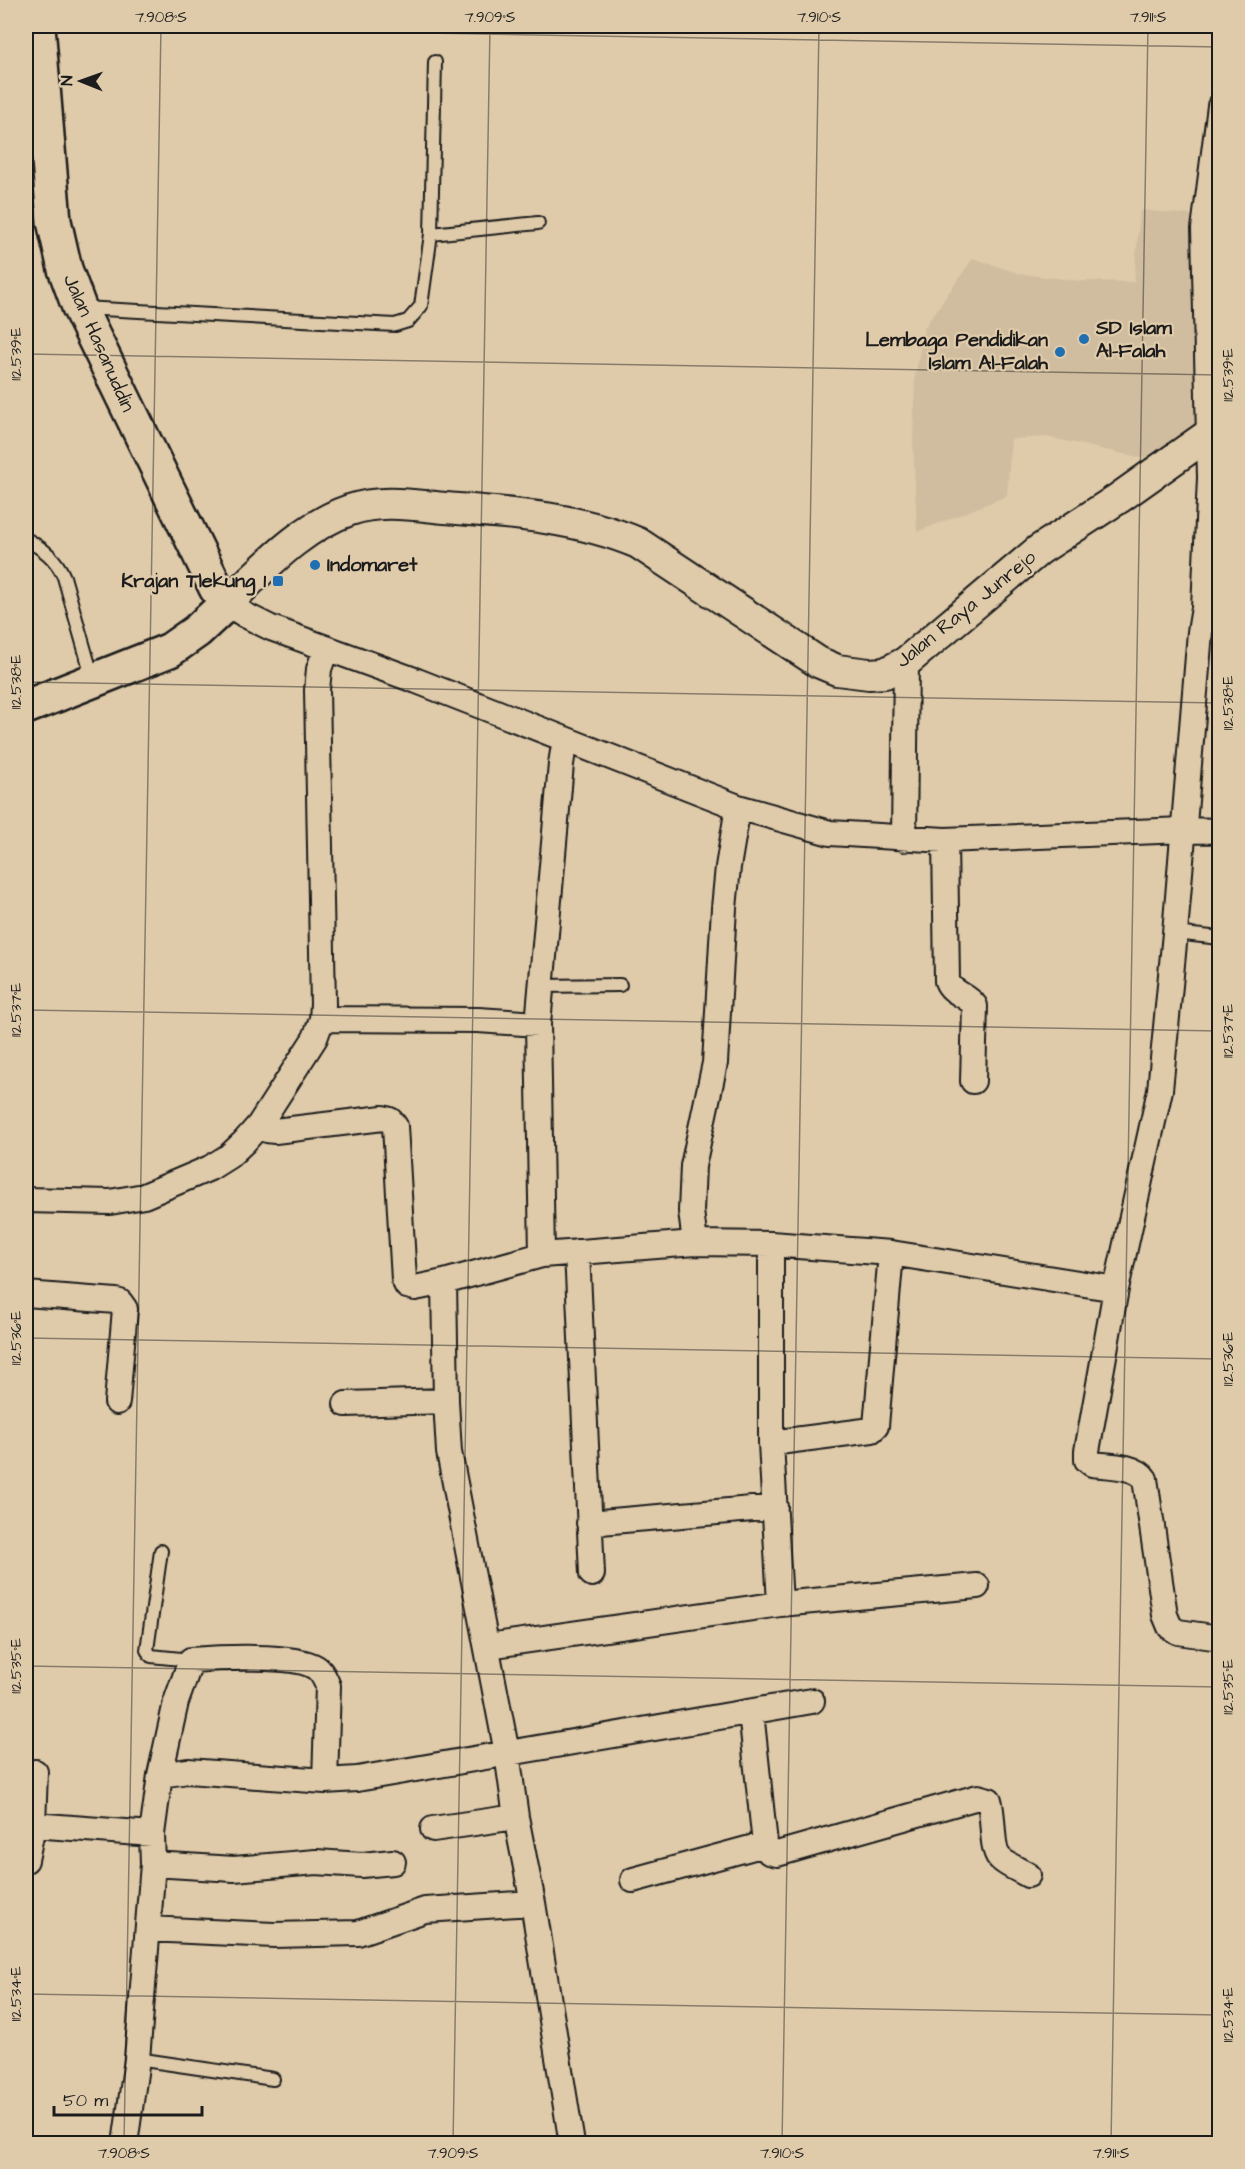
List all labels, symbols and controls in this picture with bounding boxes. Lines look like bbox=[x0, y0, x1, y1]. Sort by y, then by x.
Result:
text: 7.908°S bbox=[135, 7, 187, 28]
text: 7.909°S bbox=[465, 7, 516, 28]
text: 7.910°S bbox=[797, 7, 841, 28]
text: 7.911°S bbox=[1130, 7, 1167, 28]
north arrow bbox=[51, 51, 111, 111]
text: N bbox=[56, 76, 78, 86]
street label: Jalan Hasanuddin bbox=[56, 270, 142, 416]
place label: SD Islam Al-Falah bbox=[1095, 314, 1172, 365]
place label: Lembaga Pendidikan Islam Al-Falah bbox=[865, 326, 1049, 377]
text: 112.539°E bbox=[6, 327, 27, 381]
marker: SD Islam Al-Falah bbox=[1077, 332, 1091, 346]
marker: Lembaga Pendidikan Islam Al-Falah bbox=[1053, 345, 1067, 359]
text: 112.539°E bbox=[1218, 348, 1239, 402]
street label: Jalan Raya Junrejo bbox=[890, 544, 1043, 675]
place label: Indomaret bbox=[327, 551, 418, 579]
marker: Indomaret bbox=[308, 558, 322, 572]
place label: Krajan Tlekung 1 bbox=[121, 567, 266, 596]
marker: Krajan Tlekung 1 bbox=[271, 574, 285, 588]
text: 112.538°E bbox=[6, 655, 27, 709]
text: 112.538°E bbox=[1218, 676, 1239, 730]
text: 112.537°E bbox=[6, 983, 27, 1037]
text: 112.537°E bbox=[1218, 1004, 1239, 1058]
text: 112.536°E bbox=[6, 1311, 27, 1365]
text: 112.536°E bbox=[1218, 1332, 1239, 1386]
text: 112.535°E bbox=[6, 1638, 27, 1694]
text: 112.535°E bbox=[1218, 1659, 1239, 1715]
text: 112.534°E bbox=[6, 1966, 27, 2022]
text: 112.534°E bbox=[1218, 1987, 1239, 2043]
scale bar bbox=[54, 2079, 202, 2117]
text: 50 m bbox=[63, 2088, 108, 2113]
text: 7.908°S bbox=[98, 2143, 150, 2164]
text: 7.909°S bbox=[428, 2143, 479, 2164]
text: 7.910°S bbox=[760, 2143, 804, 2164]
text: 7.911°S bbox=[1093, 2143, 1130, 2164]

